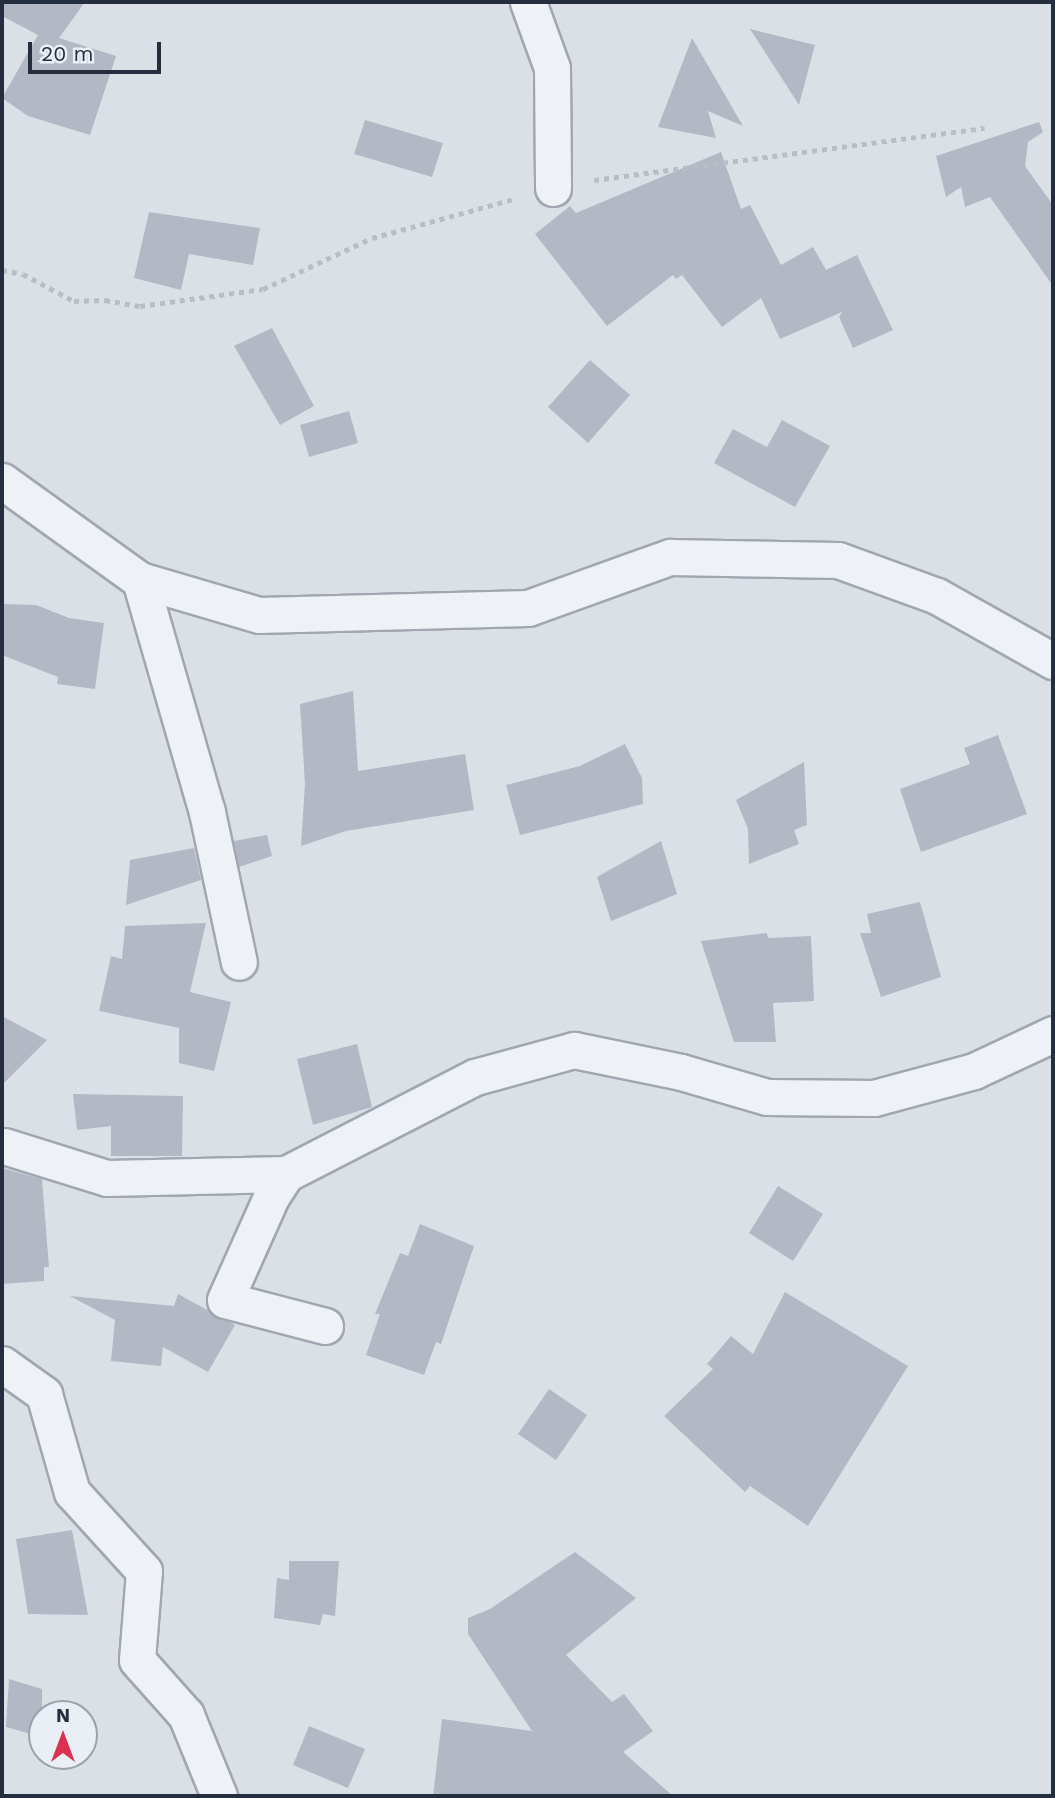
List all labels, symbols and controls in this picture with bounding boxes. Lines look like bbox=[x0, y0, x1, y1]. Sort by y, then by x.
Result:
scale bar bbox=[32, 28, 164, 72]
text: 20 m bbox=[41, 41, 93, 66]
north arrow bbox=[28, 1700, 98, 1770]
text: N bbox=[56, 1704, 70, 1727]

